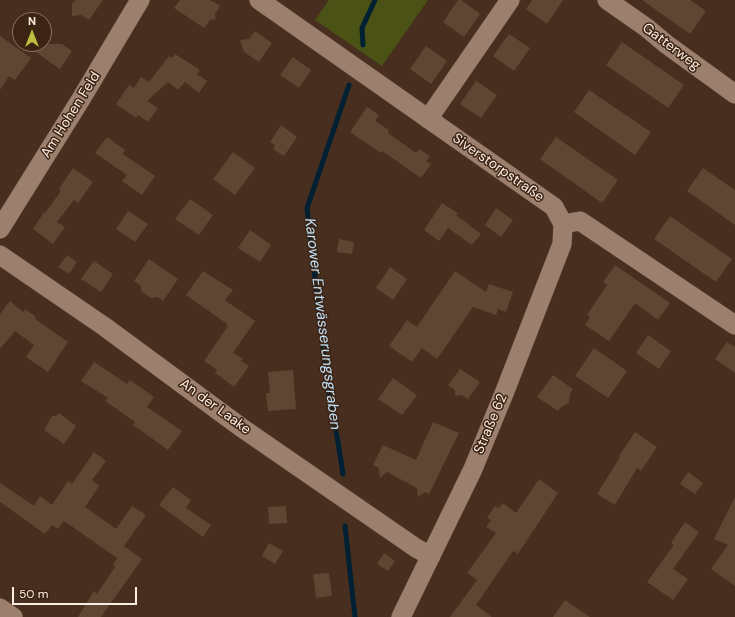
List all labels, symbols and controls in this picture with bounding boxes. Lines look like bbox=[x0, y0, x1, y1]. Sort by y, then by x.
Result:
north arrow bbox=[12, 12, 52, 52]
text: N bbox=[28, 14, 36, 28]
street label: Gatterweg bbox=[639, 20, 703, 74]
street label: Am Hohen Feld bbox=[38, 69, 104, 161]
street label: Siverstorpstraße bbox=[449, 130, 547, 206]
water label: Karower Entwässerungsgraben bbox=[300, 217, 344, 431]
street label: An der Laake bbox=[176, 376, 254, 438]
street label: Straße 62 bbox=[471, 391, 511, 457]
scale bar bbox=[14, 579, 139, 605]
text: 50 m bbox=[19, 586, 48, 602]

